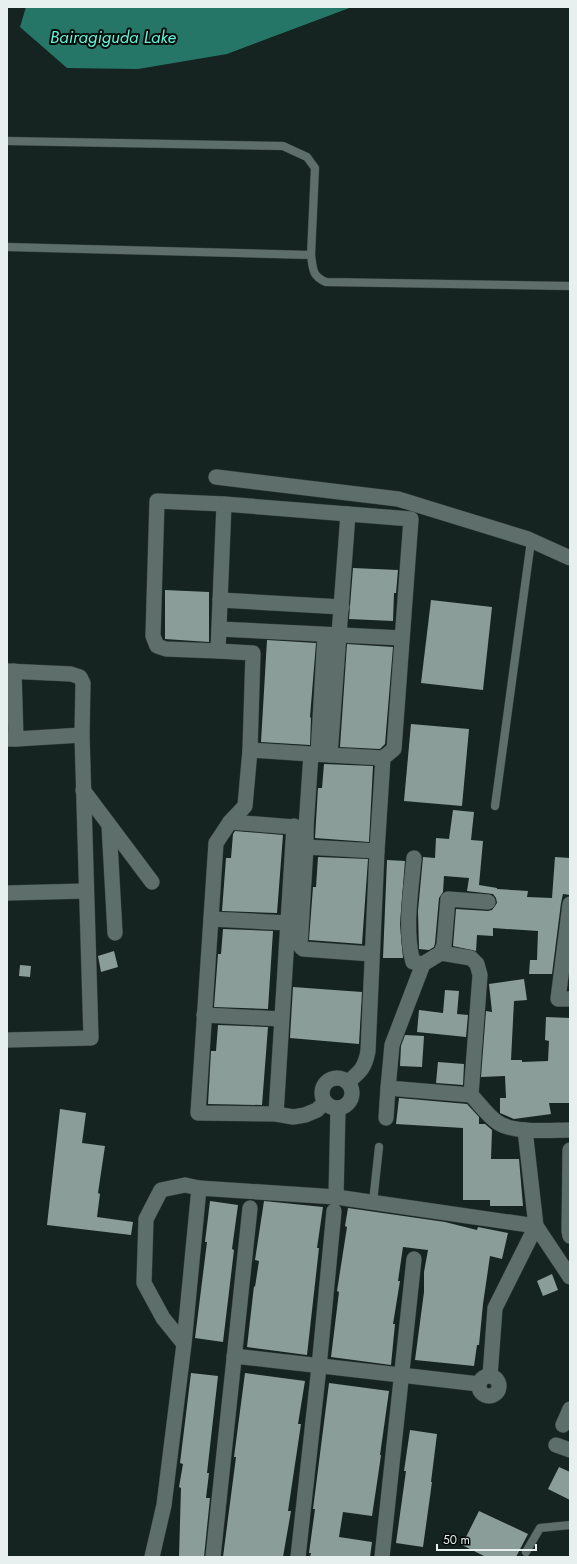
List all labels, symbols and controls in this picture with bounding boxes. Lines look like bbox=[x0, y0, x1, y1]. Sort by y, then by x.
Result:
water label: Bairagiguda Lake bbox=[50, 25, 176, 49]
scale bar bbox=[437, 1526, 536, 1552]
text: 50 m bbox=[443, 1531, 470, 1549]

